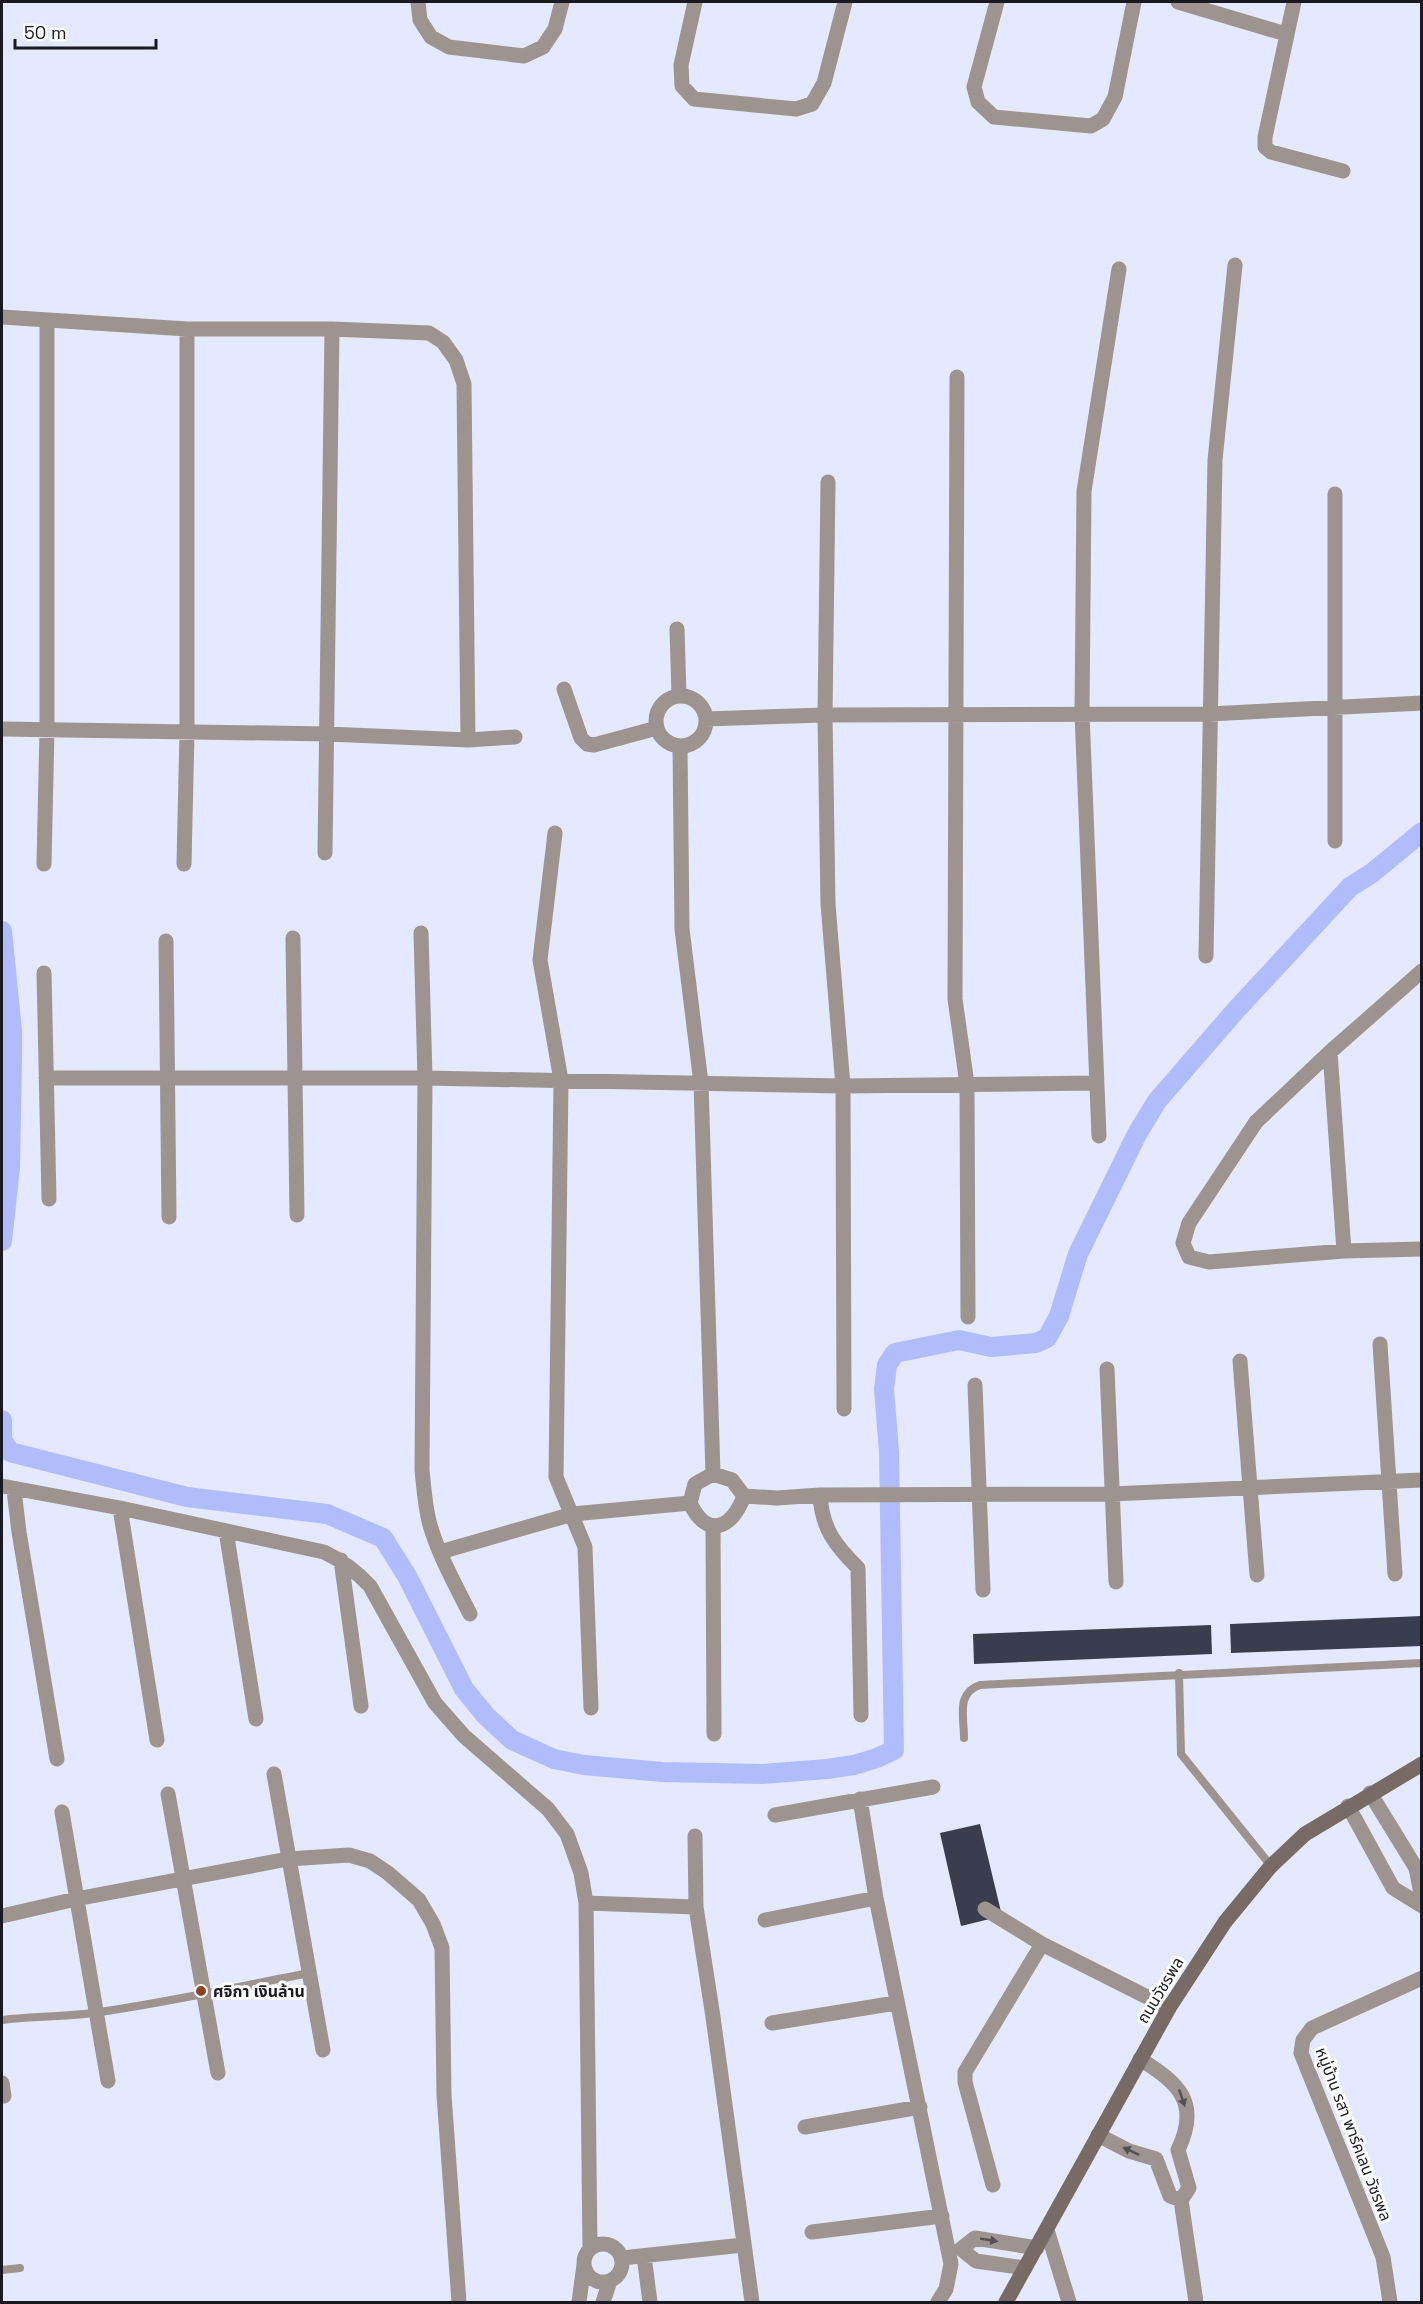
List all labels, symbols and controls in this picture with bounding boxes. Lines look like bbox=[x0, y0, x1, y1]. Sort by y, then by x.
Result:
scale bar bbox=[15, 12, 156, 50]
text: 50 m bbox=[24, 21, 66, 44]
street label: ถนนวัชรพล bbox=[1132, 1953, 1188, 2027]
place label: ศจิกา เงินล้าน bbox=[213, 1981, 305, 2002]
marker: ศจิกา เงินล้าน bbox=[194, 1984, 208, 1998]
street label: หมู่บ้าน รสา พาร์คเลน วัชรพล bbox=[1311, 2044, 1396, 2224]
one-way arrow bbox=[1177, 2089, 1187, 2107]
one-way arrow bbox=[1121, 2146, 1139, 2156]
one-way arrow bbox=[980, 2236, 999, 2245]

